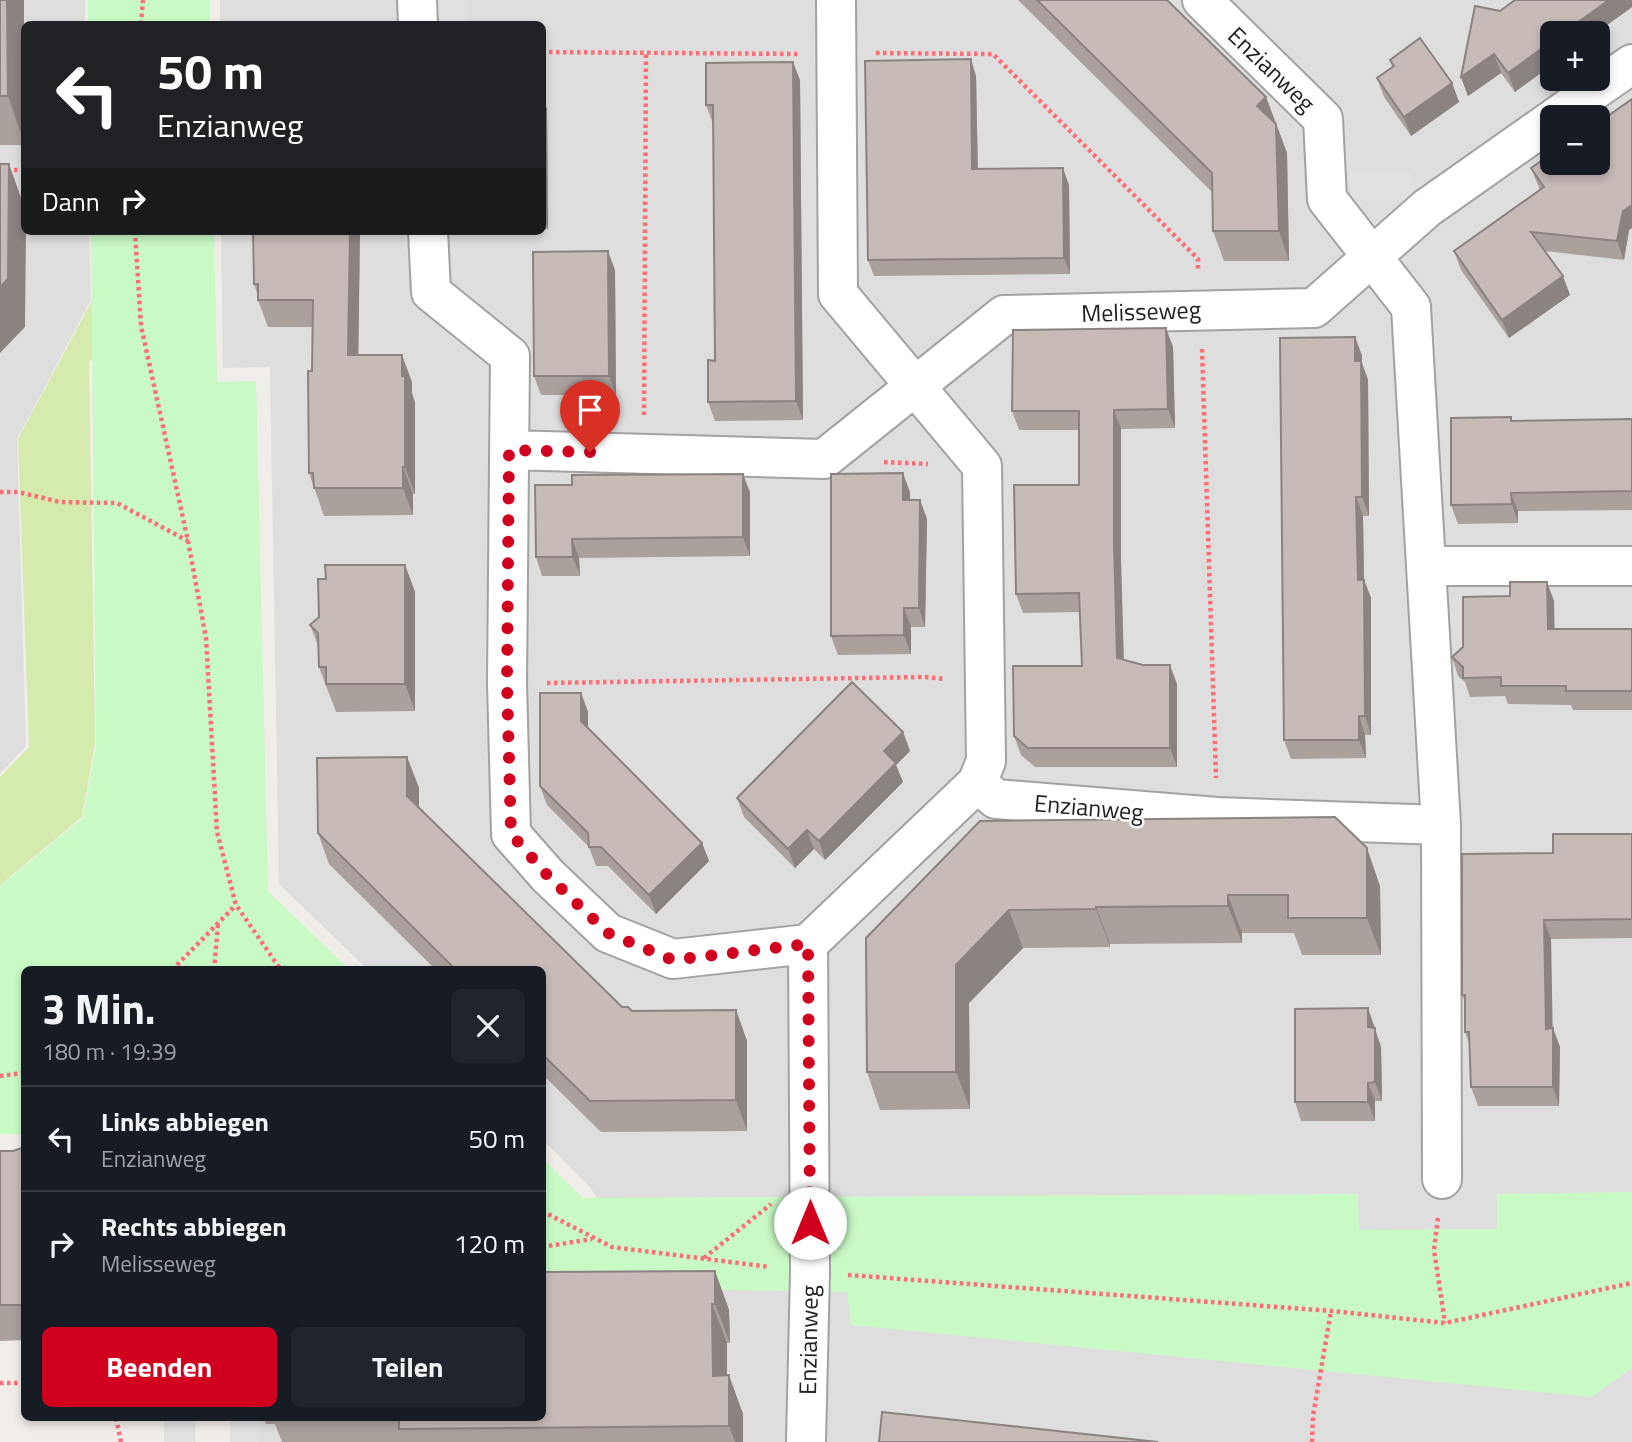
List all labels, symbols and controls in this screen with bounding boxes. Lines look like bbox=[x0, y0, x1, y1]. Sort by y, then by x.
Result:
street label: Enzianweg bbox=[1220, 18, 1324, 120]
map controls bbox=[1540, 21, 1610, 175]
button: + bbox=[1540, 21, 1610, 91]
text: 50 m bbox=[157, 33, 264, 108]
icon: left bbox=[42, 49, 133, 140]
text: Enzianweg bbox=[157, 101, 303, 149]
button: − bbox=[1540, 105, 1610, 175]
text: Dann bbox=[42, 182, 100, 221]
icon: right bbox=[114, 182, 152, 220]
street label: Melisseweg bbox=[1080, 291, 1202, 331]
pin bbox=[560, 380, 620, 452]
icon: arrive bbox=[571, 391, 609, 429]
street label: Enzianweg bbox=[1033, 784, 1145, 830]
text: 3 Min. bbox=[42, 976, 156, 1040]
button: close bbox=[451, 989, 525, 1063]
text: 180 m · 19:39 bbox=[42, 1034, 177, 1069]
text: Links abbiegen bbox=[101, 1102, 269, 1141]
text: 50 m bbox=[468, 1119, 525, 1158]
icon: left bbox=[42, 1120, 80, 1158]
text: Enzianweg bbox=[101, 1141, 206, 1176]
position arrow bbox=[773, 1186, 847, 1260]
text: Rechts abbiegen bbox=[101, 1207, 287, 1246]
text: 120 m bbox=[454, 1224, 525, 1263]
icon: right bbox=[42, 1225, 80, 1263]
text: Melisseweg bbox=[101, 1246, 216, 1281]
street label: Enzianweg bbox=[789, 1285, 827, 1395]
button: Beenden bbox=[42, 1327, 277, 1407]
button: Teilen bbox=[291, 1327, 525, 1407]

